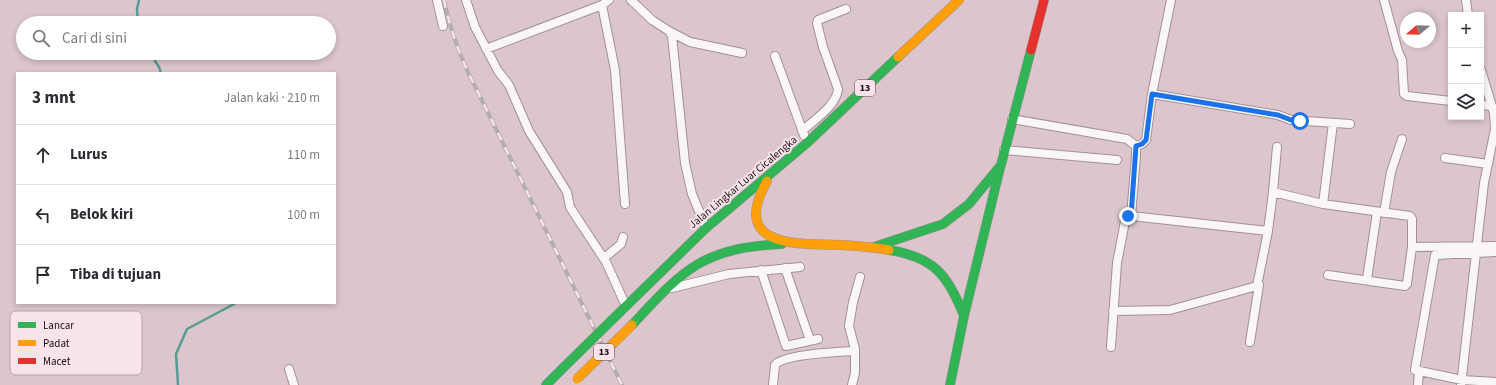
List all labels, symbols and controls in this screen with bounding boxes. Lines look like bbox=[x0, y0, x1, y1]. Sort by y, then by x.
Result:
north arrow bbox=[1400, 12, 1436, 48]
map controls bbox=[1448, 12, 1484, 120]
button: + bbox=[1448, 12, 1484, 48]
search box bbox=[16, 16, 336, 60]
icon: search bbox=[30, 27, 52, 49]
text: Cari di sini bbox=[62, 28, 127, 49]
button: − bbox=[1448, 48, 1484, 84]
road number: 13 bbox=[855, 80, 875, 96]
button: layers bbox=[1448, 84, 1484, 120]
text: 3 mnt bbox=[32, 86, 75, 110]
text: Jalan kaki · 210 m bbox=[224, 89, 320, 107]
route start bbox=[1291, 112, 1309, 130]
street label: Jalan Lingkar Luar Cicalengka bbox=[686, 132, 800, 232]
icon: ahead bbox=[32, 144, 54, 166]
text: Lurus bbox=[70, 144, 107, 165]
text: 110 m bbox=[287, 146, 320, 164]
icon: left bbox=[32, 204, 54, 226]
text: Belok kiri bbox=[70, 204, 133, 225]
text: 100 m bbox=[287, 206, 320, 224]
route end bbox=[1119, 207, 1137, 225]
icon: arrive bbox=[32, 264, 54, 286]
text: Tiba di tujuan bbox=[70, 264, 161, 285]
legend bbox=[10, 311, 142, 375]
text: Lancar bbox=[43, 318, 74, 333]
text: Padat bbox=[43, 336, 70, 351]
road number: 13 bbox=[594, 344, 614, 360]
text: Macet bbox=[43, 354, 71, 369]

